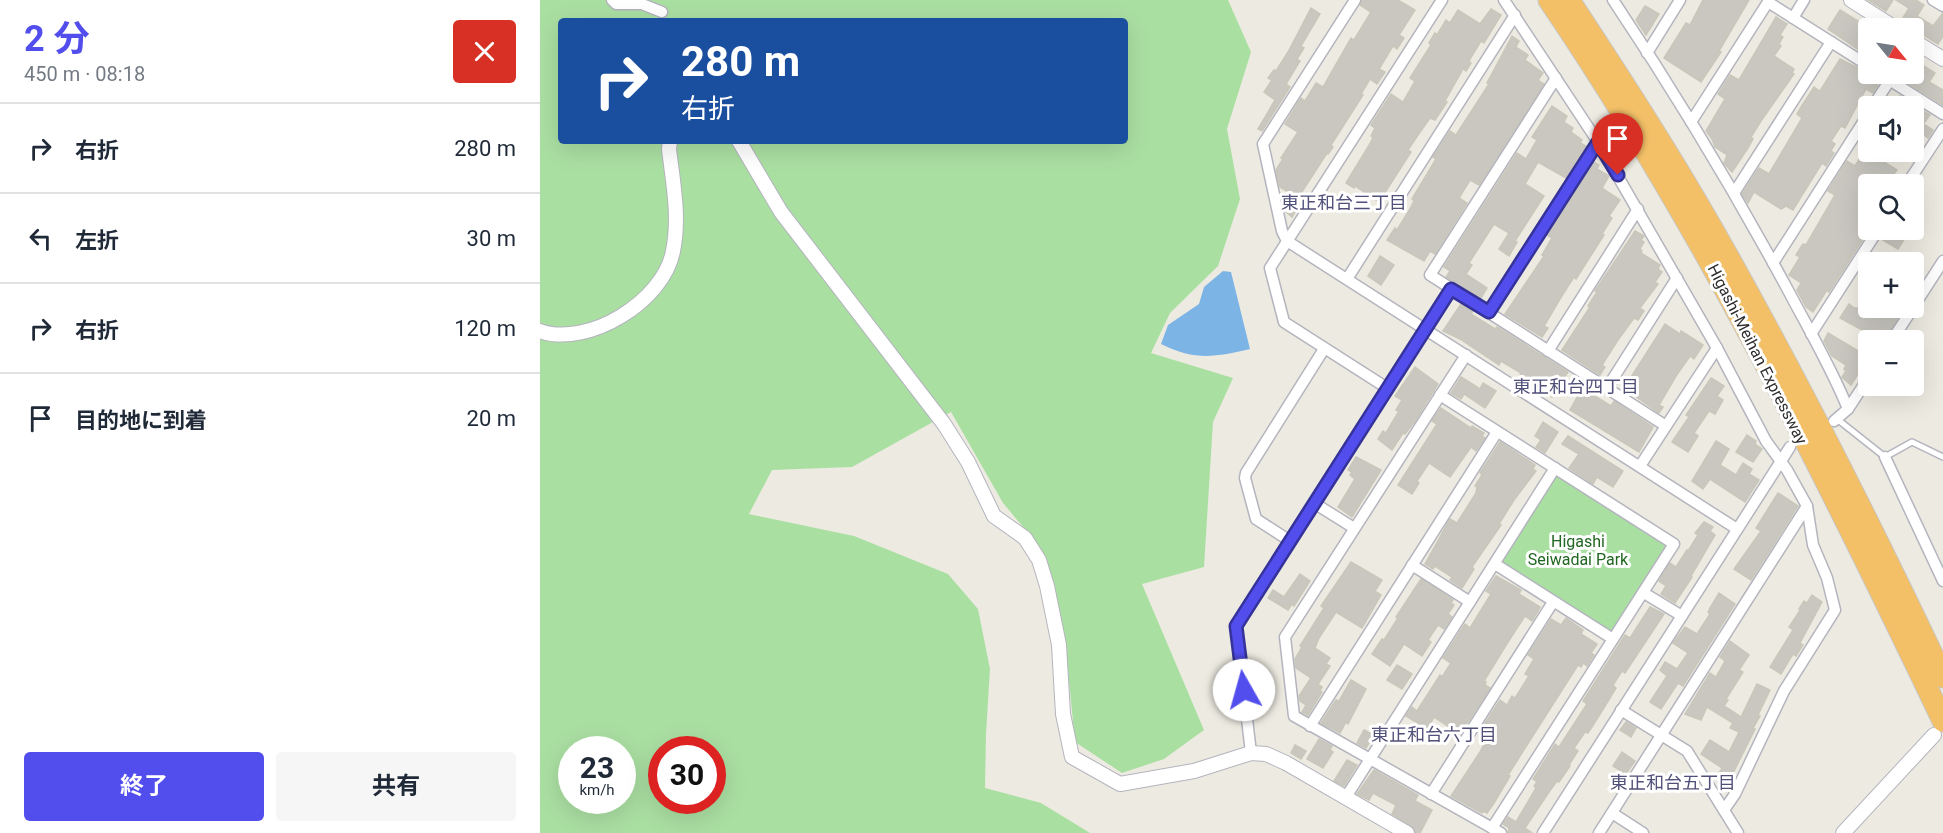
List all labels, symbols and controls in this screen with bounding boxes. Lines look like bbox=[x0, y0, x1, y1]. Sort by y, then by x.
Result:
text: 2 分 bbox=[24, 18, 90, 60]
north arrow bbox=[1858, 18, 1924, 84]
map controls bbox=[1858, 18, 1924, 396]
button: close bbox=[453, 20, 516, 83]
text: 280 m bbox=[681, 37, 800, 86]
icon: right bbox=[582, 42, 660, 120]
text: 450 m · 08:18 bbox=[24, 62, 145, 86]
text: 右折 bbox=[681, 93, 735, 125]
button: sound bbox=[1858, 96, 1924, 162]
pin bbox=[1592, 113, 1643, 175]
icon: arrive bbox=[1601, 122, 1634, 155]
icon: right bbox=[24, 132, 57, 165]
text: 280 m bbox=[454, 136, 516, 161]
text: 右折 bbox=[75, 138, 119, 163]
button: search bbox=[1858, 174, 1924, 240]
district label: 東正和台三丁目 bbox=[1281, 192, 1407, 213]
icon: left bbox=[24, 222, 57, 255]
text: 30 m bbox=[467, 226, 516, 251]
text: 左折 bbox=[75, 228, 119, 253]
button: + bbox=[1858, 252, 1924, 318]
street label: Higashi-Meihan Expressway bbox=[1704, 261, 1811, 448]
icon: right bbox=[24, 312, 57, 345]
text: 120 m bbox=[454, 316, 516, 341]
text: 右折 bbox=[75, 318, 119, 343]
button: − bbox=[1858, 330, 1924, 396]
district label: 東正和台四丁目 bbox=[1513, 376, 1639, 397]
icon: arrive bbox=[24, 402, 57, 435]
text: 20 m bbox=[467, 406, 516, 431]
text: 目的地に到着 bbox=[75, 408, 207, 433]
park label: Higashi Seiwadai Park bbox=[1528, 532, 1629, 569]
position arrow bbox=[1212, 658, 1276, 722]
district label: 東正和台六丁目 bbox=[1371, 724, 1497, 745]
speed limit sign: 30 bbox=[648, 736, 726, 814]
text: 23 bbox=[580, 750, 614, 785]
button: 終了 bbox=[24, 752, 264, 821]
button: 共有 bbox=[276, 752, 516, 821]
district label: 東正和台五丁目 bbox=[1610, 772, 1736, 793]
text: km/h bbox=[579, 781, 615, 799]

